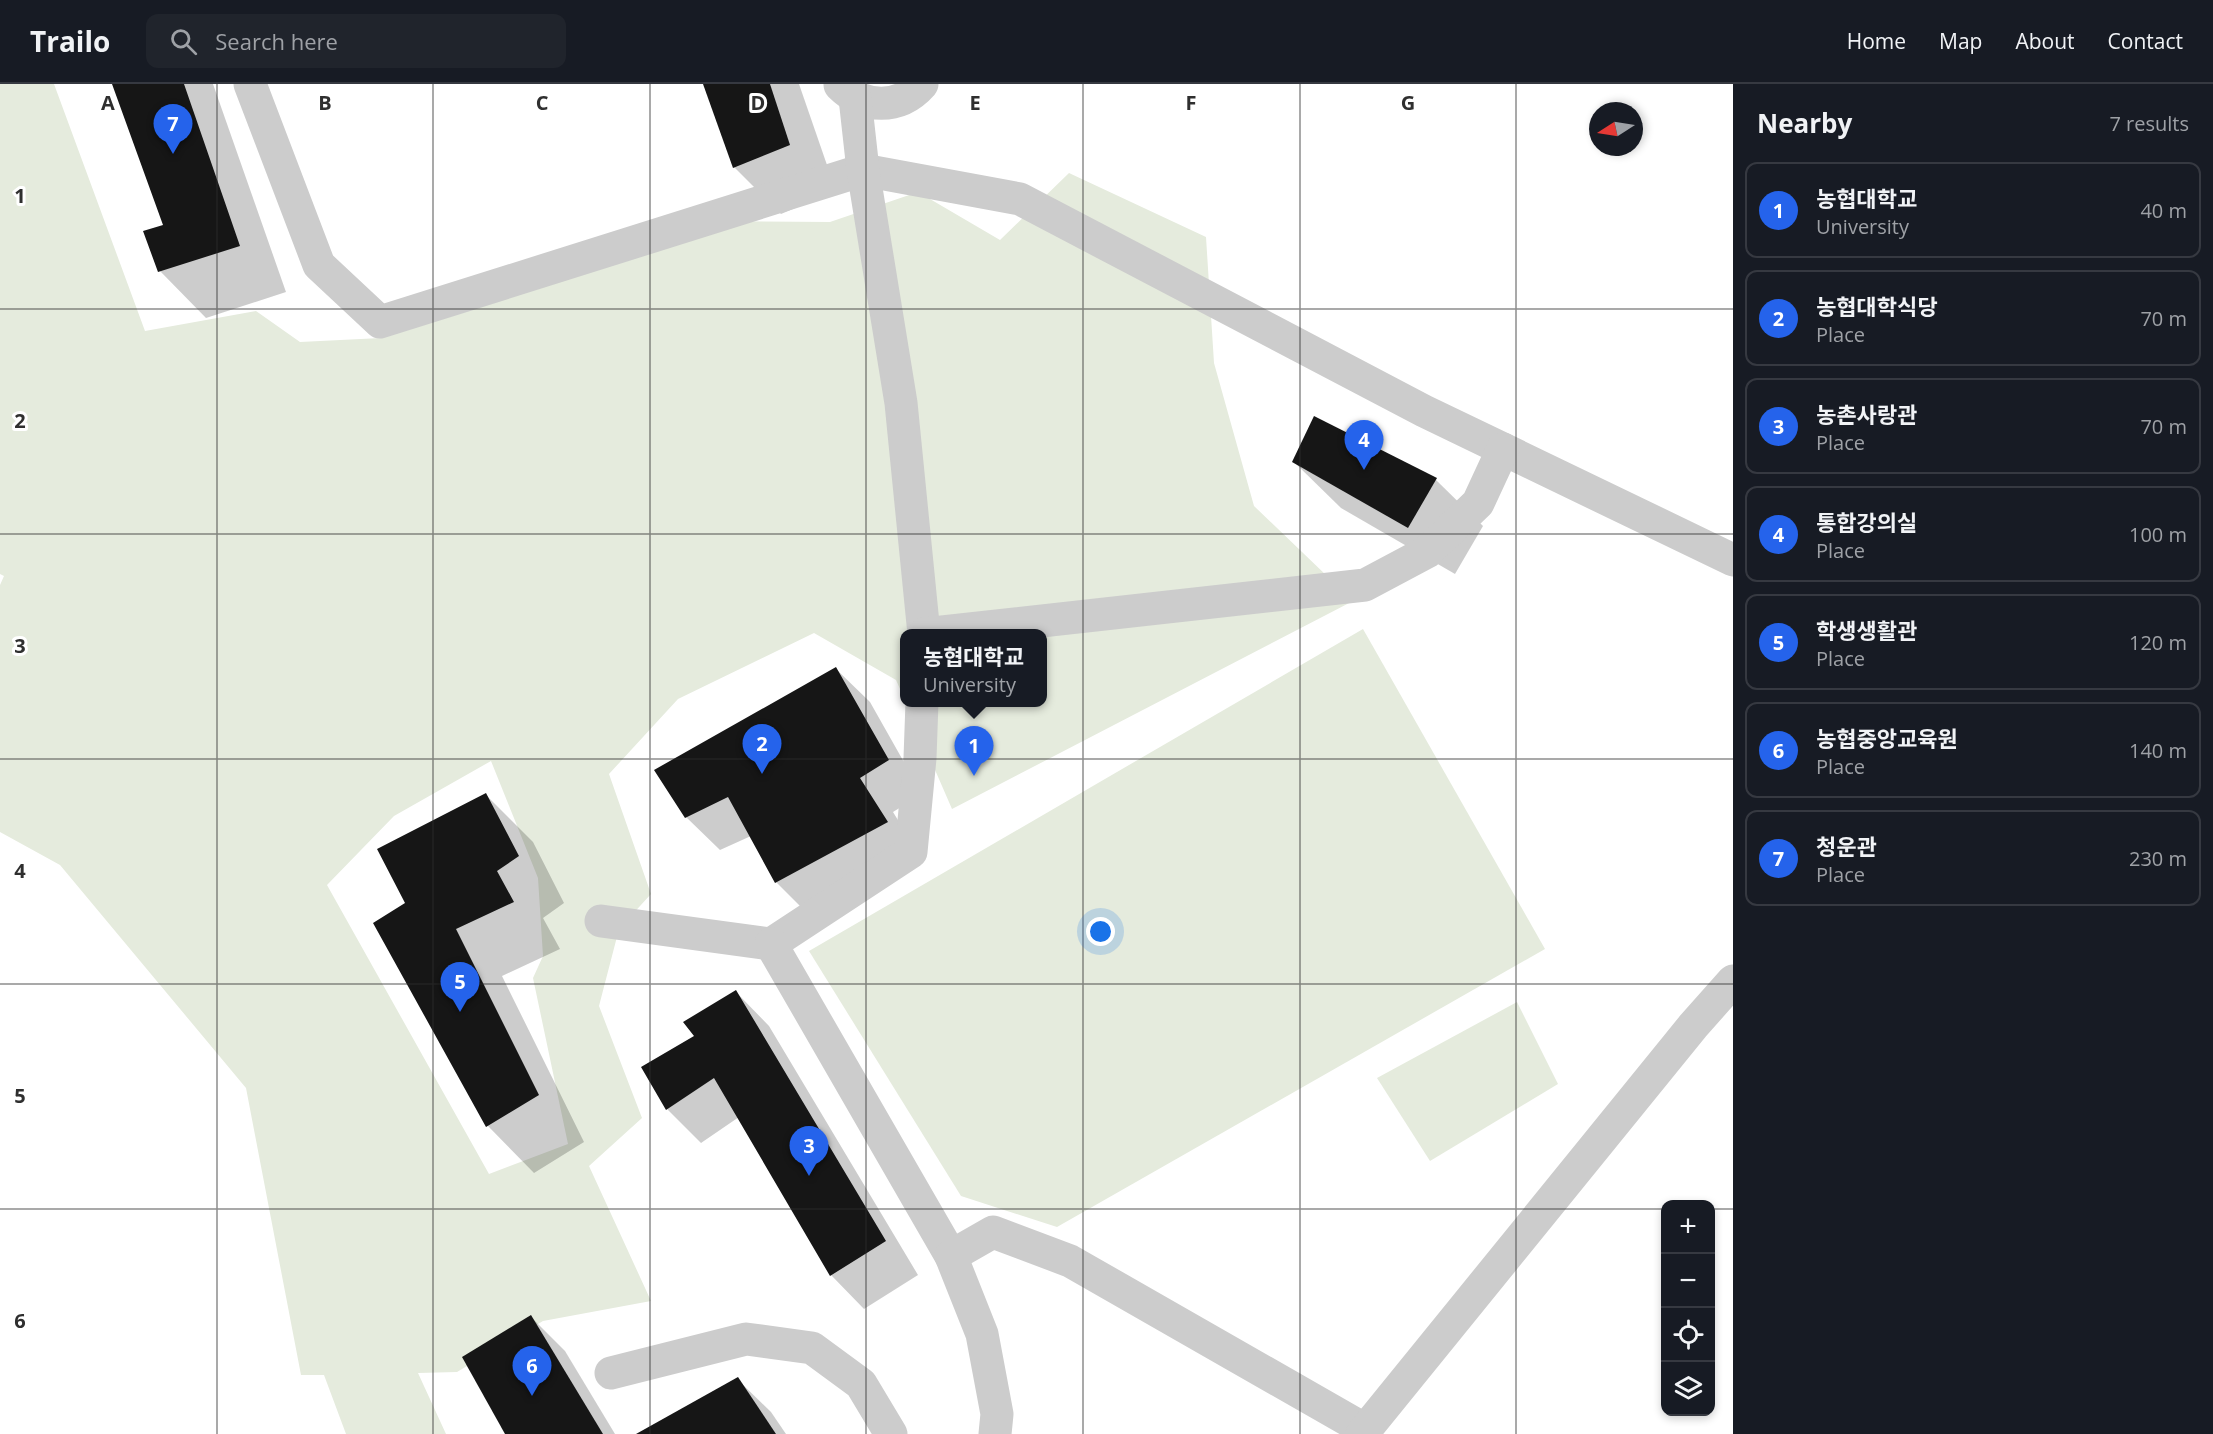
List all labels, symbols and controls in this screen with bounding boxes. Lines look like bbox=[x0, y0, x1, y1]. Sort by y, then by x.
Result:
search box bbox=[146, 14, 566, 68]
text: Trailo bbox=[30, 22, 110, 60]
icon: search bbox=[167, 25, 200, 58]
text: Search here bbox=[215, 26, 338, 56]
text: Home bbox=[1847, 27, 1906, 55]
text: Map bbox=[1939, 27, 1982, 55]
text: About bbox=[2015, 27, 2075, 55]
text: Contact bbox=[2108, 27, 2183, 55]
text: A bbox=[101, 89, 115, 116]
text: B bbox=[318, 89, 332, 116]
text: C bbox=[536, 89, 549, 116]
text: D bbox=[751, 89, 765, 116]
text: E bbox=[969, 89, 981, 116]
text: F bbox=[1186, 89, 1196, 116]
text: G bbox=[1401, 89, 1415, 116]
north arrow bbox=[1589, 102, 1643, 156]
pin: 7 bbox=[154, 104, 192, 154]
text: Nearby bbox=[1757, 105, 1852, 141]
text: 7 results bbox=[2109, 110, 2189, 137]
text: 1 bbox=[14, 182, 26, 209]
text: 농협대학교 bbox=[1816, 183, 1917, 213]
text: 1 bbox=[1773, 197, 1784, 224]
text: 40 m bbox=[2140, 197, 2187, 224]
text: University bbox=[1816, 213, 1909, 240]
text: 농협대학식당 bbox=[1816, 291, 1937, 321]
text: 2 bbox=[1773, 305, 1784, 332]
text: 70 m bbox=[2140, 305, 2187, 332]
text: Place bbox=[1816, 321, 1865, 348]
text: 농촌사랑관 bbox=[1816, 399, 1917, 429]
text: 2 bbox=[14, 407, 26, 434]
text: 3 bbox=[1773, 413, 1784, 440]
text: 70 m bbox=[2140, 413, 2187, 440]
pin: 4 bbox=[1344, 420, 1384, 470]
text: Place bbox=[1816, 429, 1865, 456]
text: 통합강의실 bbox=[1816, 507, 1917, 537]
text: 4 bbox=[1773, 521, 1784, 548]
text: 100 m bbox=[2129, 521, 2187, 548]
text: Place bbox=[1816, 537, 1865, 564]
text: 학생생활관 bbox=[1816, 615, 1917, 645]
popup bbox=[900, 629, 1047, 707]
text: 5 bbox=[1773, 629, 1784, 656]
text: 120 m bbox=[2129, 629, 2187, 656]
text: 3 bbox=[14, 632, 26, 659]
text: 농협대학교 bbox=[923, 641, 1024, 671]
text: Place bbox=[1816, 645, 1865, 672]
text: University bbox=[923, 671, 1016, 698]
text: 농협중앙교육원 bbox=[1816, 723, 1958, 753]
pin: 2 bbox=[742, 724, 782, 774]
pin: 1 bbox=[954, 726, 994, 776]
text: 6 bbox=[1773, 737, 1784, 764]
text: 140 m bbox=[2129, 737, 2187, 764]
text: Place bbox=[1816, 753, 1865, 780]
text: 청운관 bbox=[1816, 831, 1877, 861]
text: 7 bbox=[1773, 845, 1784, 872]
text: 230 m bbox=[2129, 845, 2187, 872]
text: 4 bbox=[14, 857, 26, 884]
text: Place bbox=[1816, 861, 1865, 888]
your location bbox=[1086, 917, 1115, 946]
pin: 5 bbox=[440, 962, 480, 1012]
text: 5 bbox=[14, 1082, 26, 1109]
pin: 3 bbox=[790, 1126, 828, 1176]
map controls bbox=[1661, 1200, 1715, 1416]
button: + bbox=[1661, 1200, 1715, 1254]
button: − bbox=[1661, 1254, 1715, 1308]
text: 6 bbox=[14, 1307, 26, 1334]
button: locate bbox=[1661, 1308, 1715, 1362]
pin: 6 bbox=[512, 1346, 552, 1396]
button: layers bbox=[1661, 1362, 1715, 1416]

